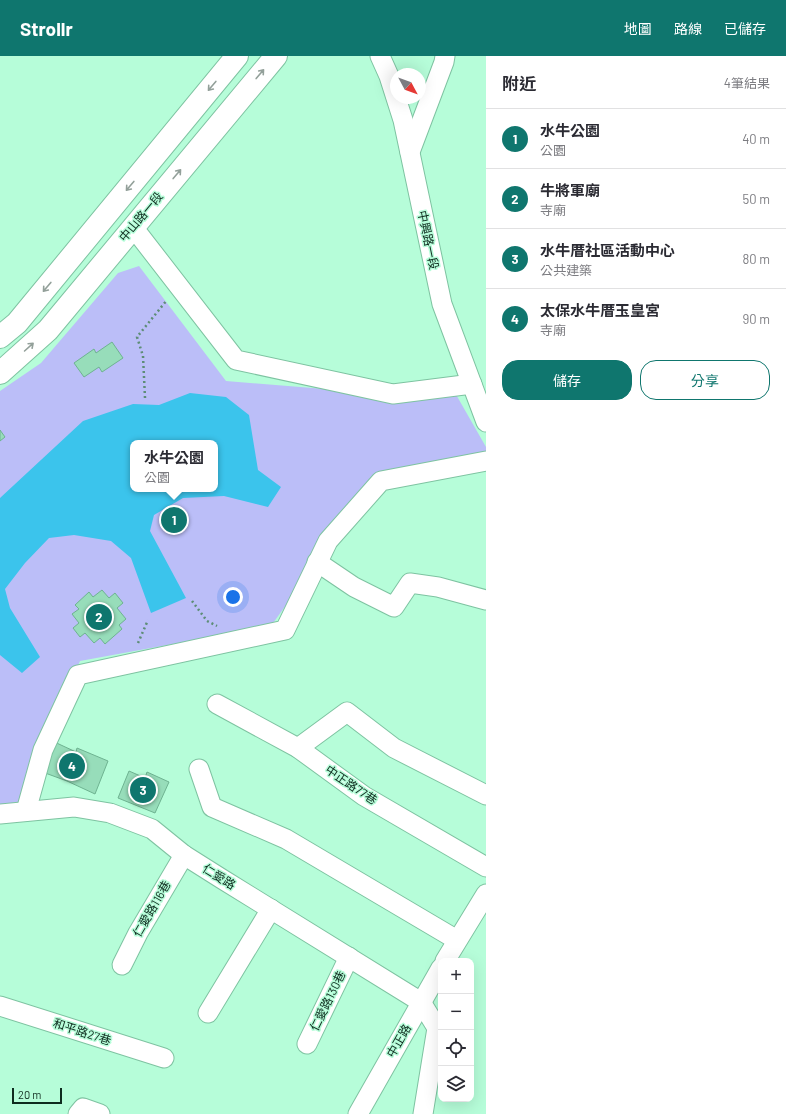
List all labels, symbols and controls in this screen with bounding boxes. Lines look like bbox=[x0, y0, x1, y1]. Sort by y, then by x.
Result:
text: Strollr bbox=[20, 17, 73, 40]
text: 地圖 bbox=[624, 20, 652, 37]
text: 路線 bbox=[674, 20, 702, 37]
text: 已儲存 bbox=[724, 20, 766, 37]
north arrow bbox=[390, 68, 426, 104]
one-way arrow bbox=[256, 69, 265, 79]
text: 附近 bbox=[502, 73, 536, 93]
text: 4筆結果 bbox=[724, 75, 770, 91]
one-way arrow bbox=[208, 81, 217, 91]
text: 水牛公園 bbox=[540, 121, 600, 139]
text: 1 bbox=[513, 131, 517, 147]
text: 40 m bbox=[742, 131, 770, 147]
text: 公園 bbox=[540, 142, 566, 158]
one-way arrow bbox=[173, 169, 182, 179]
one-way arrow bbox=[125, 181, 134, 192]
text: 牛將軍廟 bbox=[540, 181, 600, 199]
street label: 中山路一段 bbox=[116, 189, 165, 244]
text: 2 bbox=[511, 191, 519, 207]
text: 50 m bbox=[743, 191, 770, 207]
text: 寺廟 bbox=[540, 202, 566, 218]
street label: 中興路一段 bbox=[416, 209, 442, 271]
text: 水牛厝社區活動中心 bbox=[540, 241, 675, 259]
text: 3 bbox=[511, 251, 519, 267]
text: 80 m bbox=[743, 251, 770, 267]
text: 公共建築 bbox=[540, 262, 592, 278]
one-way arrow bbox=[42, 281, 51, 292]
text: 太保水牛厝玉皇宮 bbox=[540, 301, 660, 319]
text: 4 bbox=[511, 311, 519, 327]
text: 90 m bbox=[743, 311, 770, 327]
text: 寺廟 bbox=[540, 322, 566, 338]
one-way arrow bbox=[24, 342, 34, 352]
button: 儲存 bbox=[502, 360, 632, 400]
button: 分享 bbox=[640, 360, 770, 400]
popup bbox=[130, 440, 218, 492]
text: 水牛公園 bbox=[144, 448, 204, 466]
text: 公園 bbox=[144, 469, 170, 485]
pin: 1 bbox=[161, 505, 187, 535]
your location bbox=[223, 587, 243, 607]
pin: 2 bbox=[86, 602, 112, 632]
pin: 4 bbox=[59, 751, 85, 781]
street label: 中正路77巷 bbox=[323, 762, 380, 807]
pin: 3 bbox=[130, 775, 156, 805]
street label: 仁愛路 bbox=[201, 861, 239, 892]
street label: 仁愛路116巷 bbox=[129, 878, 173, 939]
map controls bbox=[438, 958, 474, 1102]
button: + bbox=[438, 958, 474, 994]
street label: 仁愛路130巷 bbox=[307, 968, 348, 1033]
button: − bbox=[438, 994, 474, 1030]
street label: 和平路27巷 bbox=[52, 1015, 113, 1047]
street label: 中正路 bbox=[383, 1021, 413, 1060]
button: locate bbox=[438, 1030, 474, 1066]
button: layers bbox=[438, 1066, 474, 1102]
scale bar bbox=[12, 1086, 62, 1105]
text: 20 m bbox=[18, 1088, 41, 1101]

